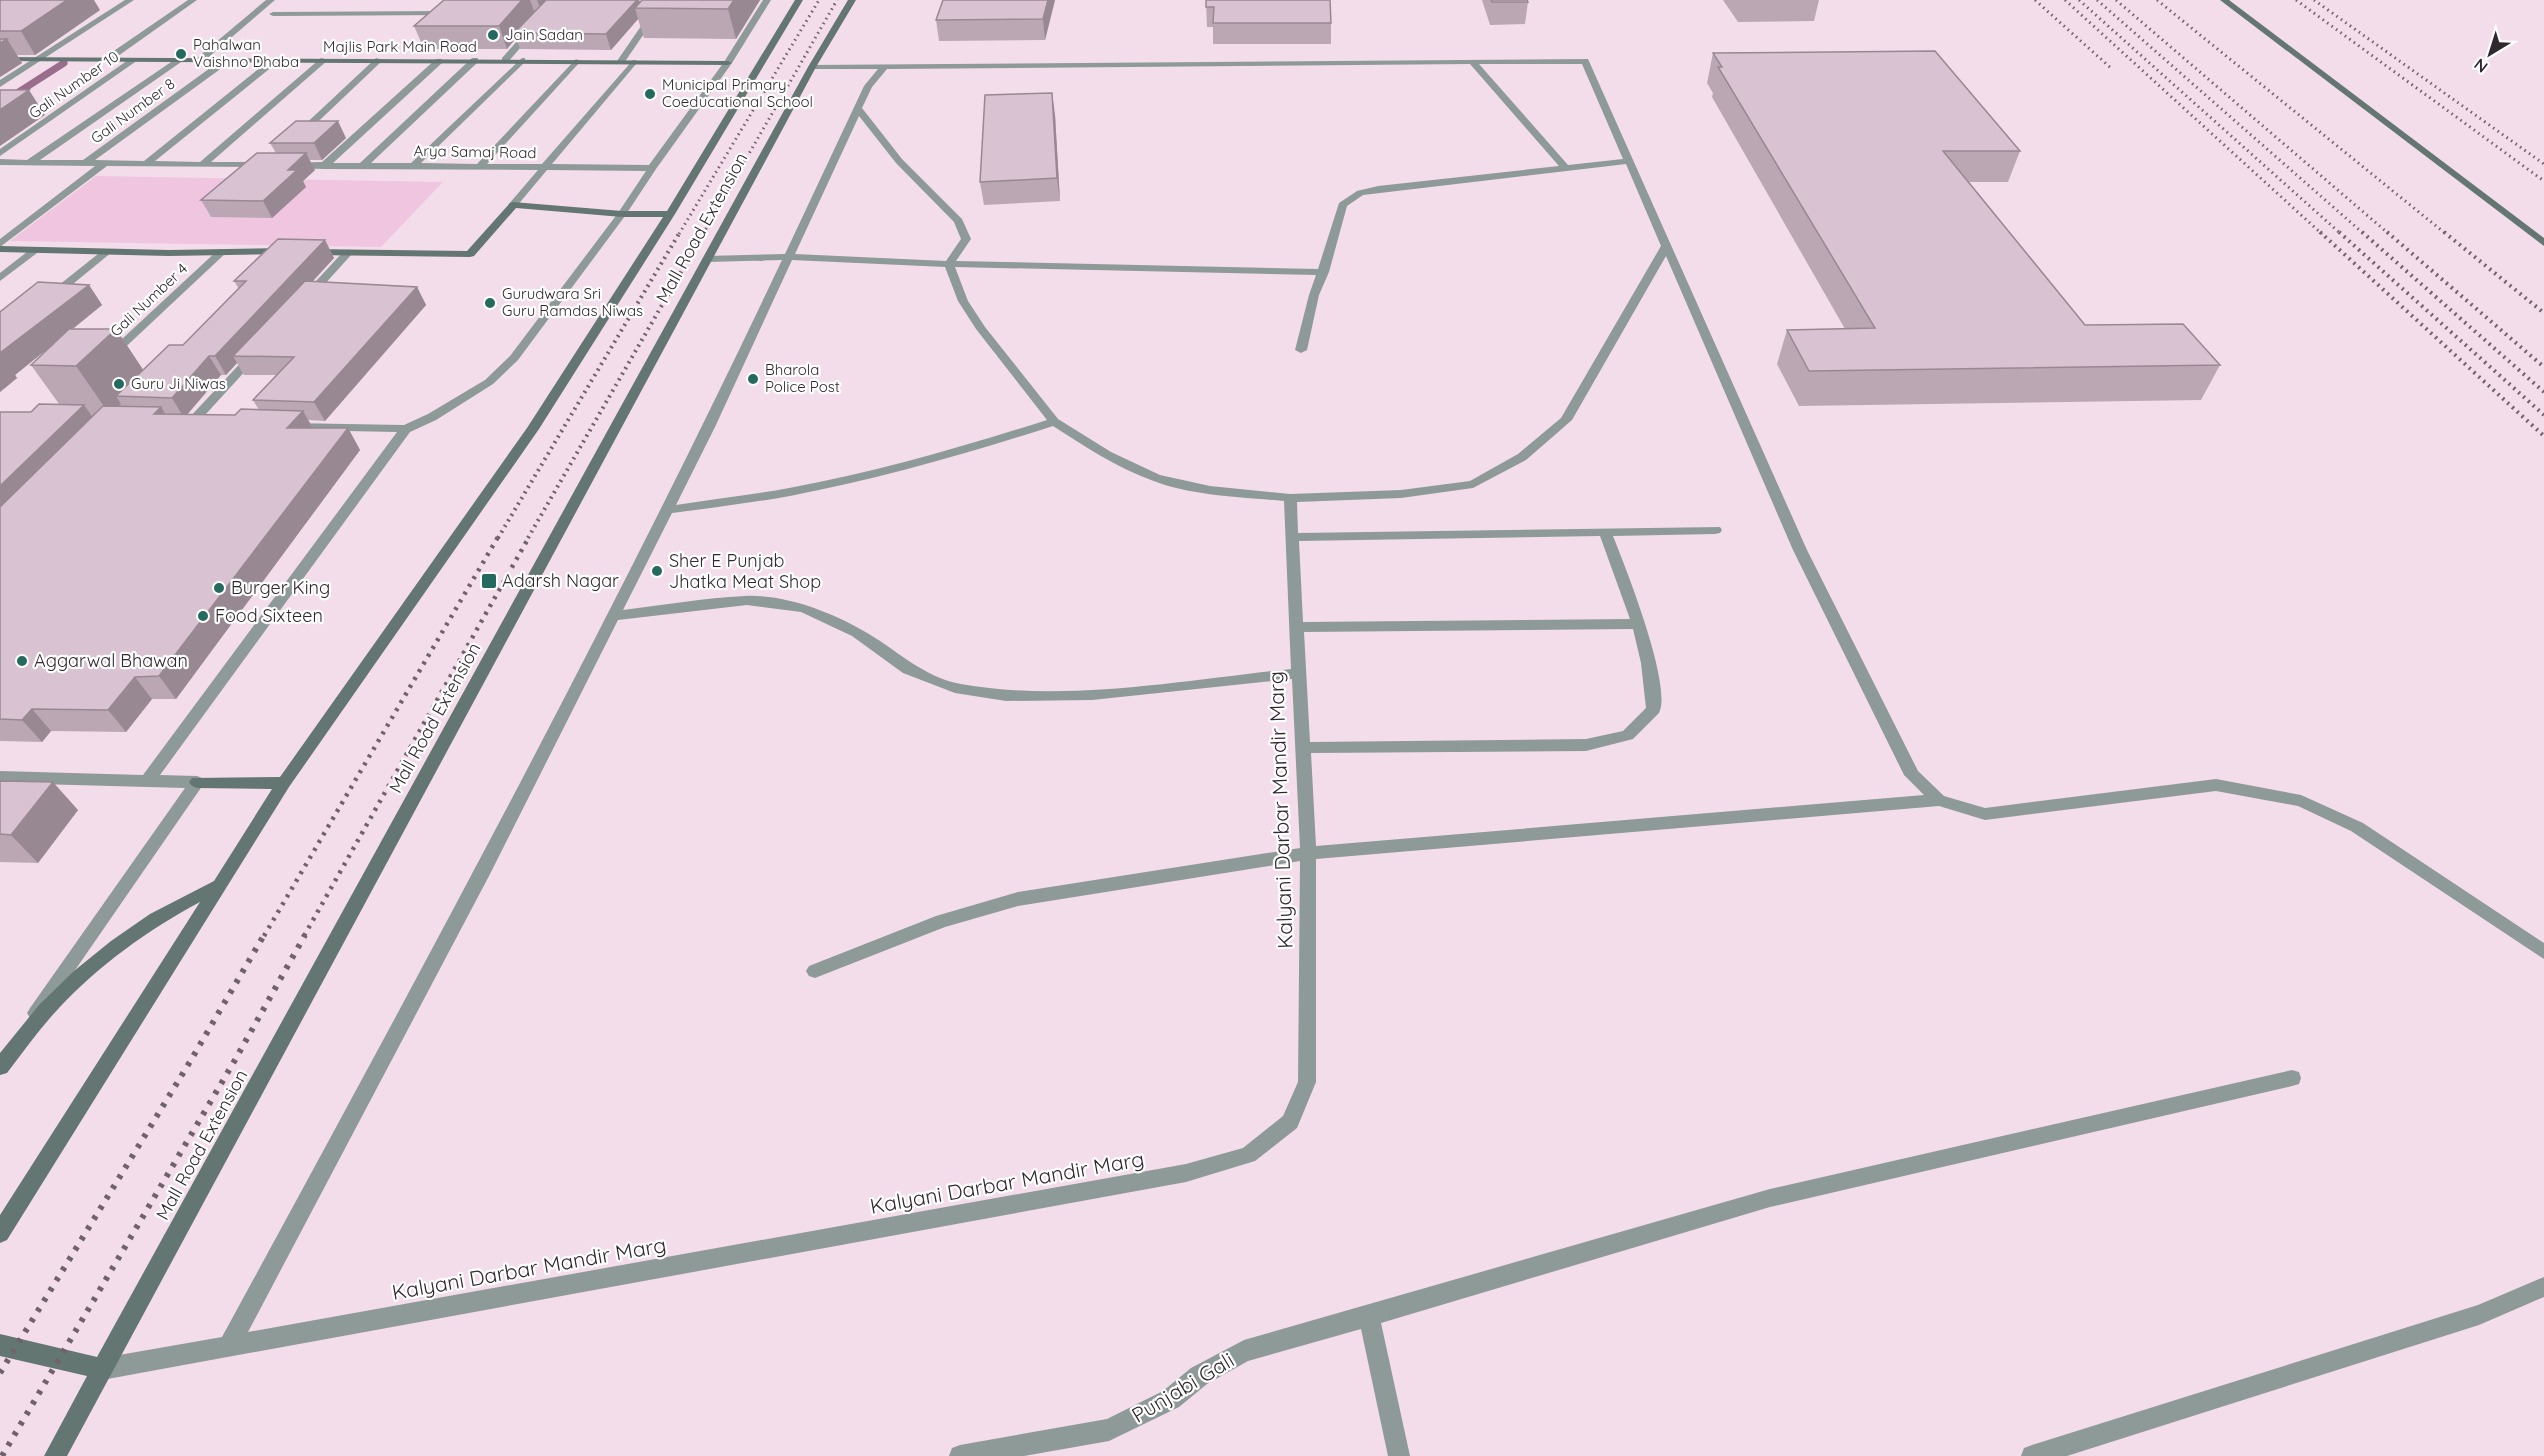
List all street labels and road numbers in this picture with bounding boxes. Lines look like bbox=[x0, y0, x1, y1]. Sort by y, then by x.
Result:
street label: Majlis Park Main Road bbox=[323, 37, 477, 56]
street label: Gali Number 10 bbox=[25, 47, 122, 123]
street label: Gali Number 8 bbox=[87, 74, 178, 147]
street label: Arya Samaj Road bbox=[413, 141, 537, 162]
street label: Mall Road Extension bbox=[651, 148, 752, 307]
street label: Gali Number 4 bbox=[106, 259, 191, 340]
street label: Mall Road Extension bbox=[384, 638, 485, 797]
street label: Kalyani Darbar Mandir Marg bbox=[1262, 671, 1298, 949]
street label: Mall Road Extension bbox=[151, 1065, 252, 1224]
street label: Kalyani Darbar Mandir Marg bbox=[868, 1145, 1146, 1219]
street label: Kalyani Darbar Mandir Marg bbox=[390, 1231, 668, 1305]
street label: Punjabi Gali bbox=[1127, 1346, 1238, 1428]

